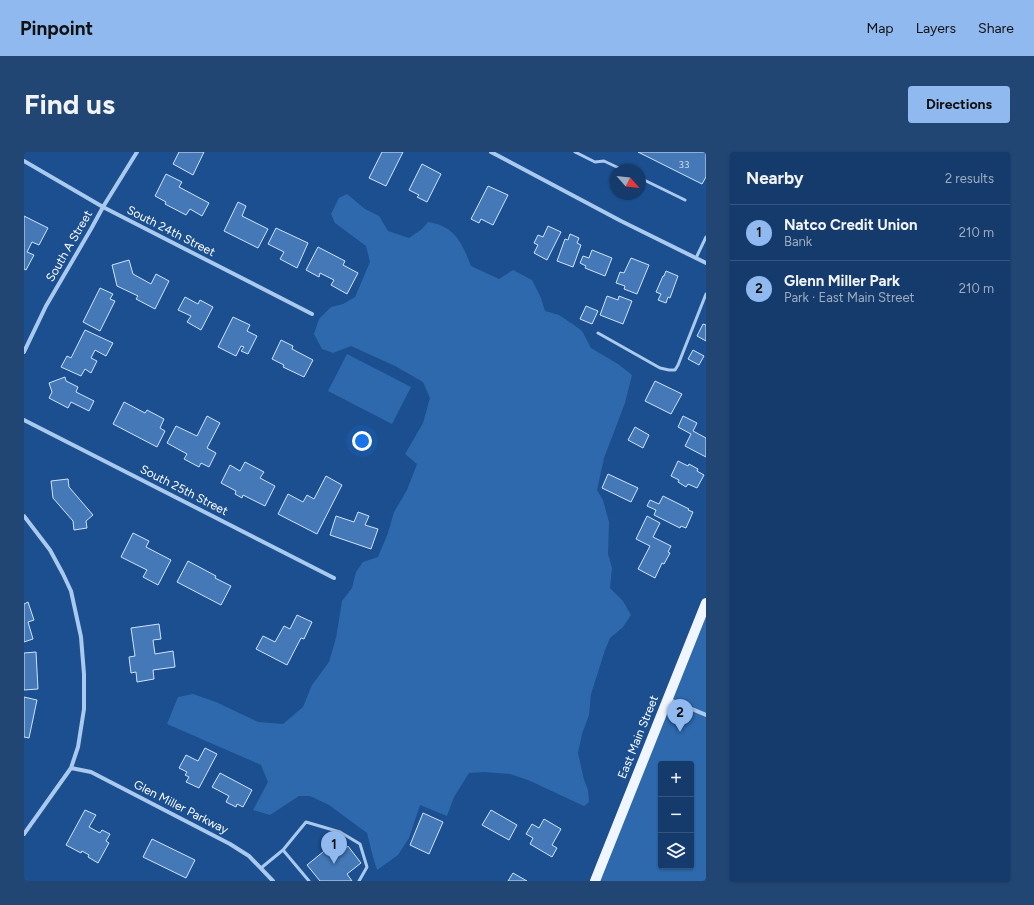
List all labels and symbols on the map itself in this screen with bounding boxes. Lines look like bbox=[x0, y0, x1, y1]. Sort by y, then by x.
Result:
house number: 33 bbox=[679, 158, 689, 171]
north arrow bbox=[610, 164, 646, 200]
street label: South 24th Street bbox=[125, 203, 218, 260]
street label: South A Street bbox=[43, 208, 95, 284]
your location bbox=[352, 431, 372, 451]
street label: South 25th Street bbox=[138, 462, 231, 518]
street label: East Main Street bbox=[615, 693, 661, 781]
pin: 2 bbox=[667, 699, 693, 732]
street label: Glen Miller Parkway bbox=[131, 777, 231, 837]
pin: 1 bbox=[321, 831, 347, 864]

